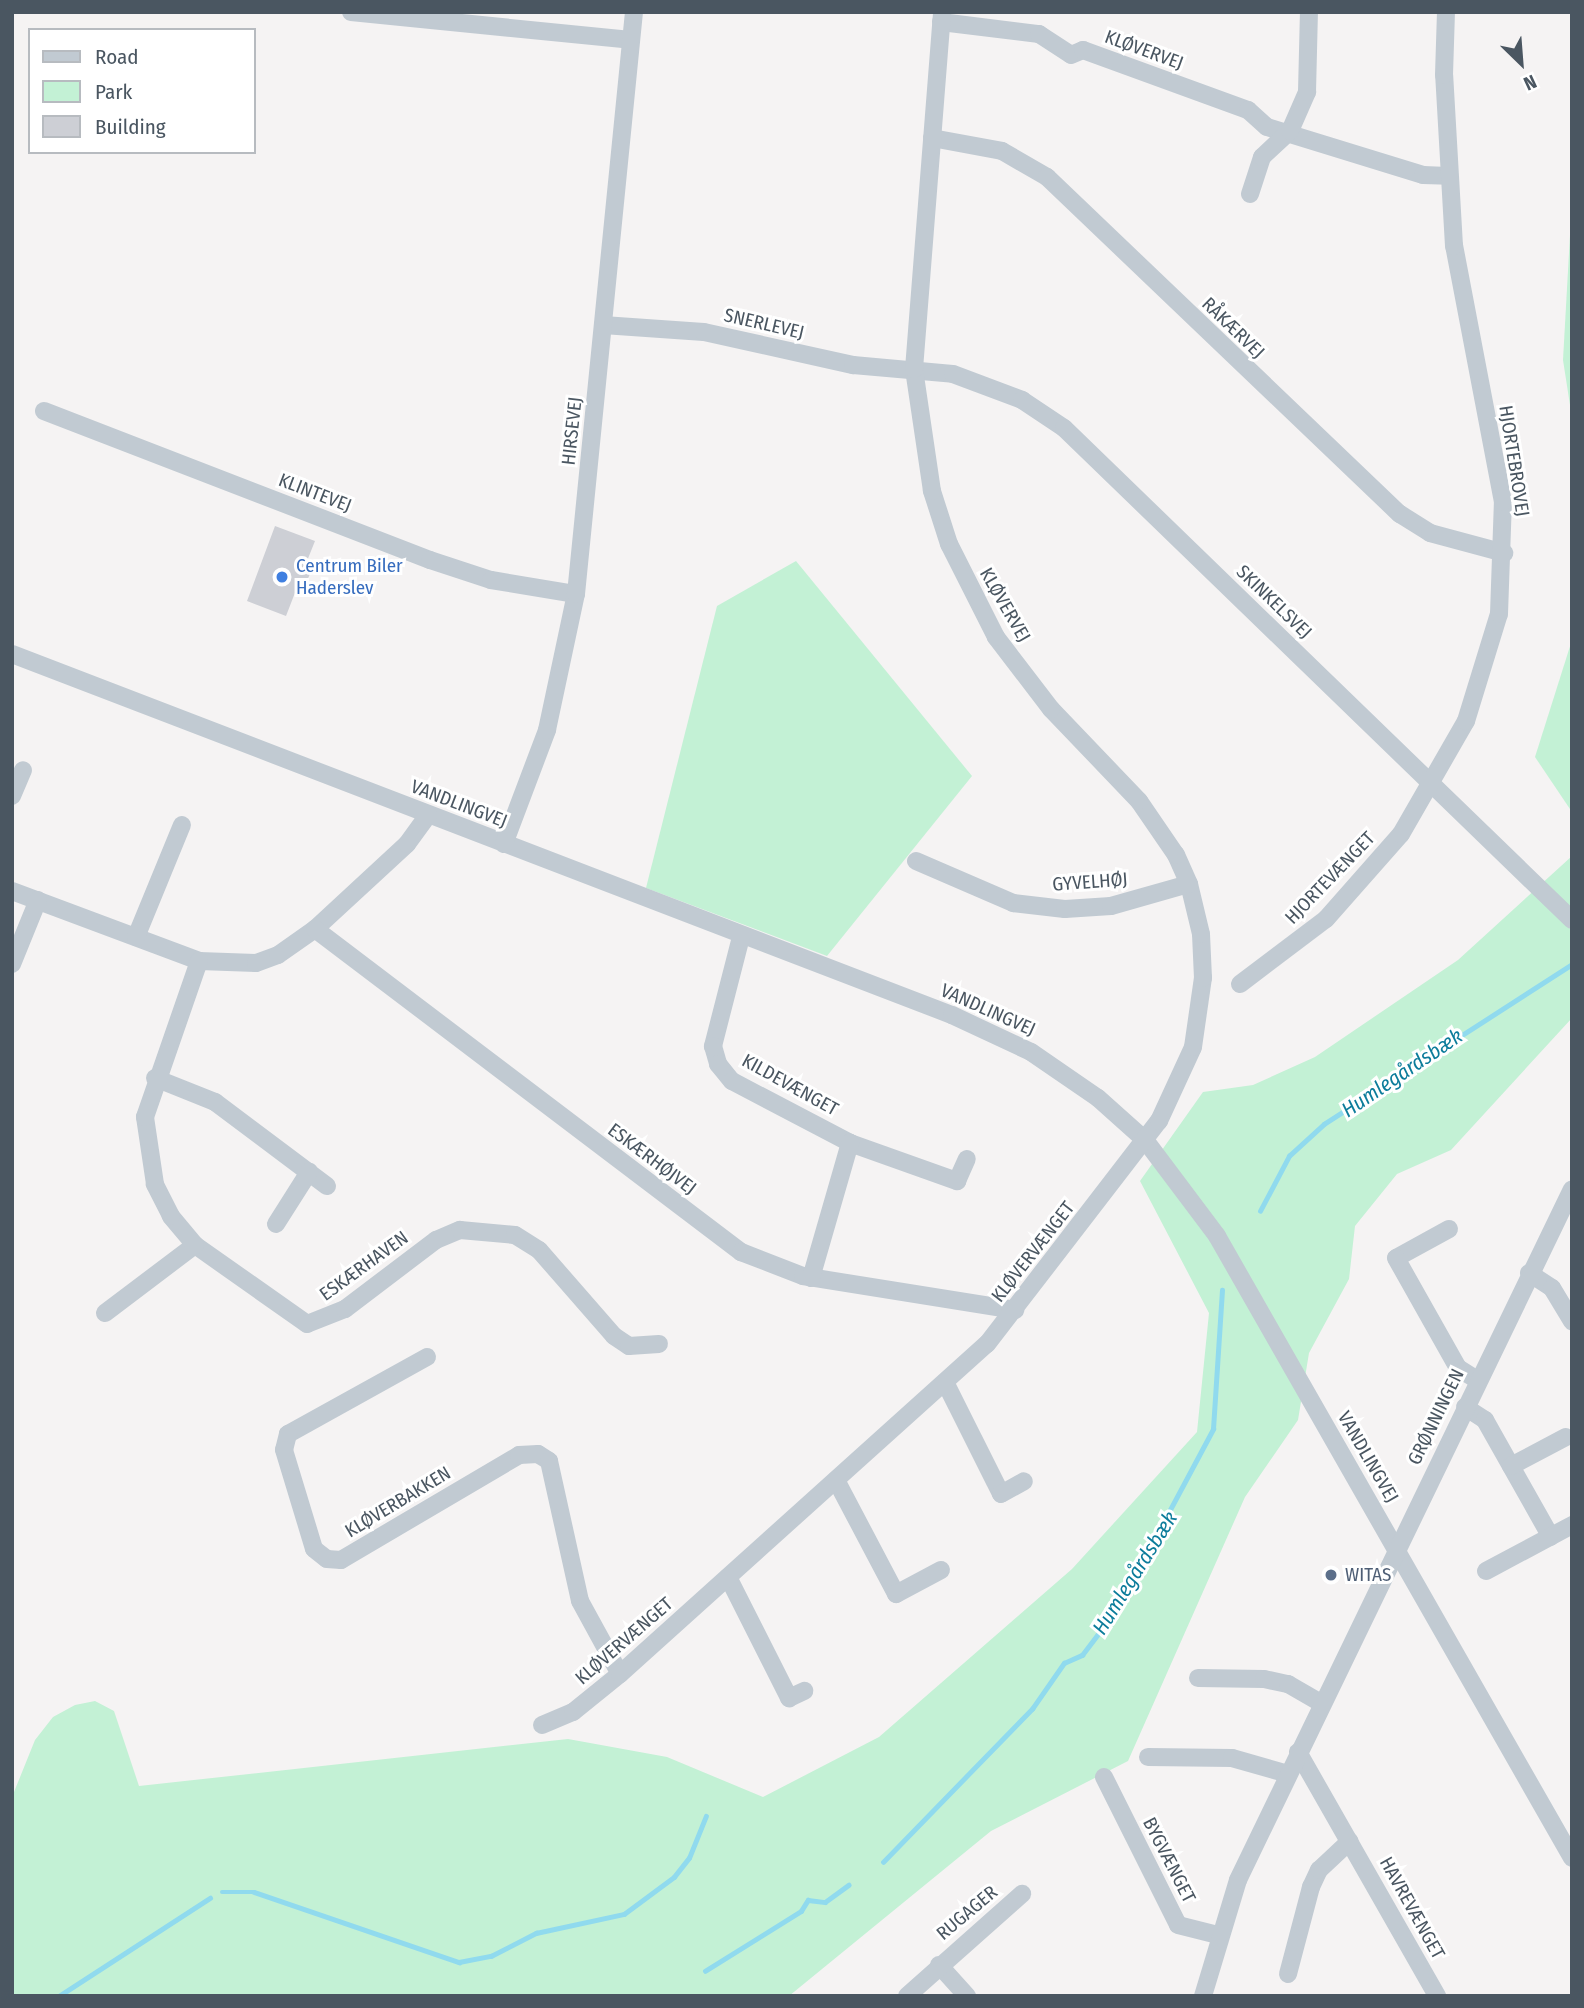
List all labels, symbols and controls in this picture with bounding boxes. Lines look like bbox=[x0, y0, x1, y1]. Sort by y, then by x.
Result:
street label: KLØVERVEJ bbox=[1102, 25, 1186, 75]
legend bbox=[28, 28, 256, 154]
north arrow bbox=[1486, 28, 1556, 98]
text: Road bbox=[95, 44, 139, 70]
text: N bbox=[1520, 70, 1540, 95]
text: Park bbox=[95, 79, 132, 105]
text: Building bbox=[95, 114, 166, 140]
street label: RÅKÆRVEJ bbox=[1197, 293, 1269, 363]
street label: SNERLEVEJ bbox=[722, 304, 806, 344]
street label: HIRSEVEJ bbox=[557, 396, 587, 466]
street label: HJORTEBROVEJ bbox=[1494, 404, 1534, 518]
street label: KLINTEVEJ bbox=[275, 469, 355, 517]
place label: Centrum Biler Haderslev bbox=[296, 555, 403, 599]
street label: SKINKELSVEJ bbox=[1232, 561, 1316, 643]
street label: KLØVERVEJ bbox=[975, 564, 1035, 646]
marker: Centrum Biler Haderslev bbox=[274, 569, 290, 585]
street label: VANDLINGVEJ bbox=[408, 775, 510, 833]
street label: HJORTEVÆNGET bbox=[1280, 827, 1380, 929]
street label: GYVELHØJ bbox=[1052, 868, 1128, 896]
street label: VANDLINGVEJ bbox=[937, 979, 1039, 1041]
water label: Humlegårdsbæk bbox=[1337, 1023, 1467, 1123]
street label: KILDEVÆNGET bbox=[738, 1049, 842, 1121]
street label: ESKÆRHØJVEJ bbox=[603, 1118, 701, 1200]
street label: KLØVERVÆNGET bbox=[987, 1197, 1079, 1307]
street label: ESKÆRHAVEN bbox=[315, 1226, 413, 1306]
street label: GRØNNINGEN bbox=[1403, 1365, 1469, 1469]
street label: VANDLINGVEJ bbox=[1333, 1407, 1403, 1507]
street label: KLØVERBAKKEN bbox=[341, 1462, 455, 1542]
water label: Humlegårdsbæk bbox=[1087, 1507, 1183, 1639]
place label: WITAS bbox=[1345, 1564, 1391, 1586]
marker: WITAS bbox=[1323, 1567, 1339, 1583]
street label: KLØVERVÆNGET bbox=[571, 1593, 677, 1689]
street label: BYGVÆNGET bbox=[1138, 1813, 1200, 1907]
street label: HAVREVÆNGET bbox=[1375, 1853, 1449, 1963]
street label: RUGAGER bbox=[932, 1881, 1002, 1945]

